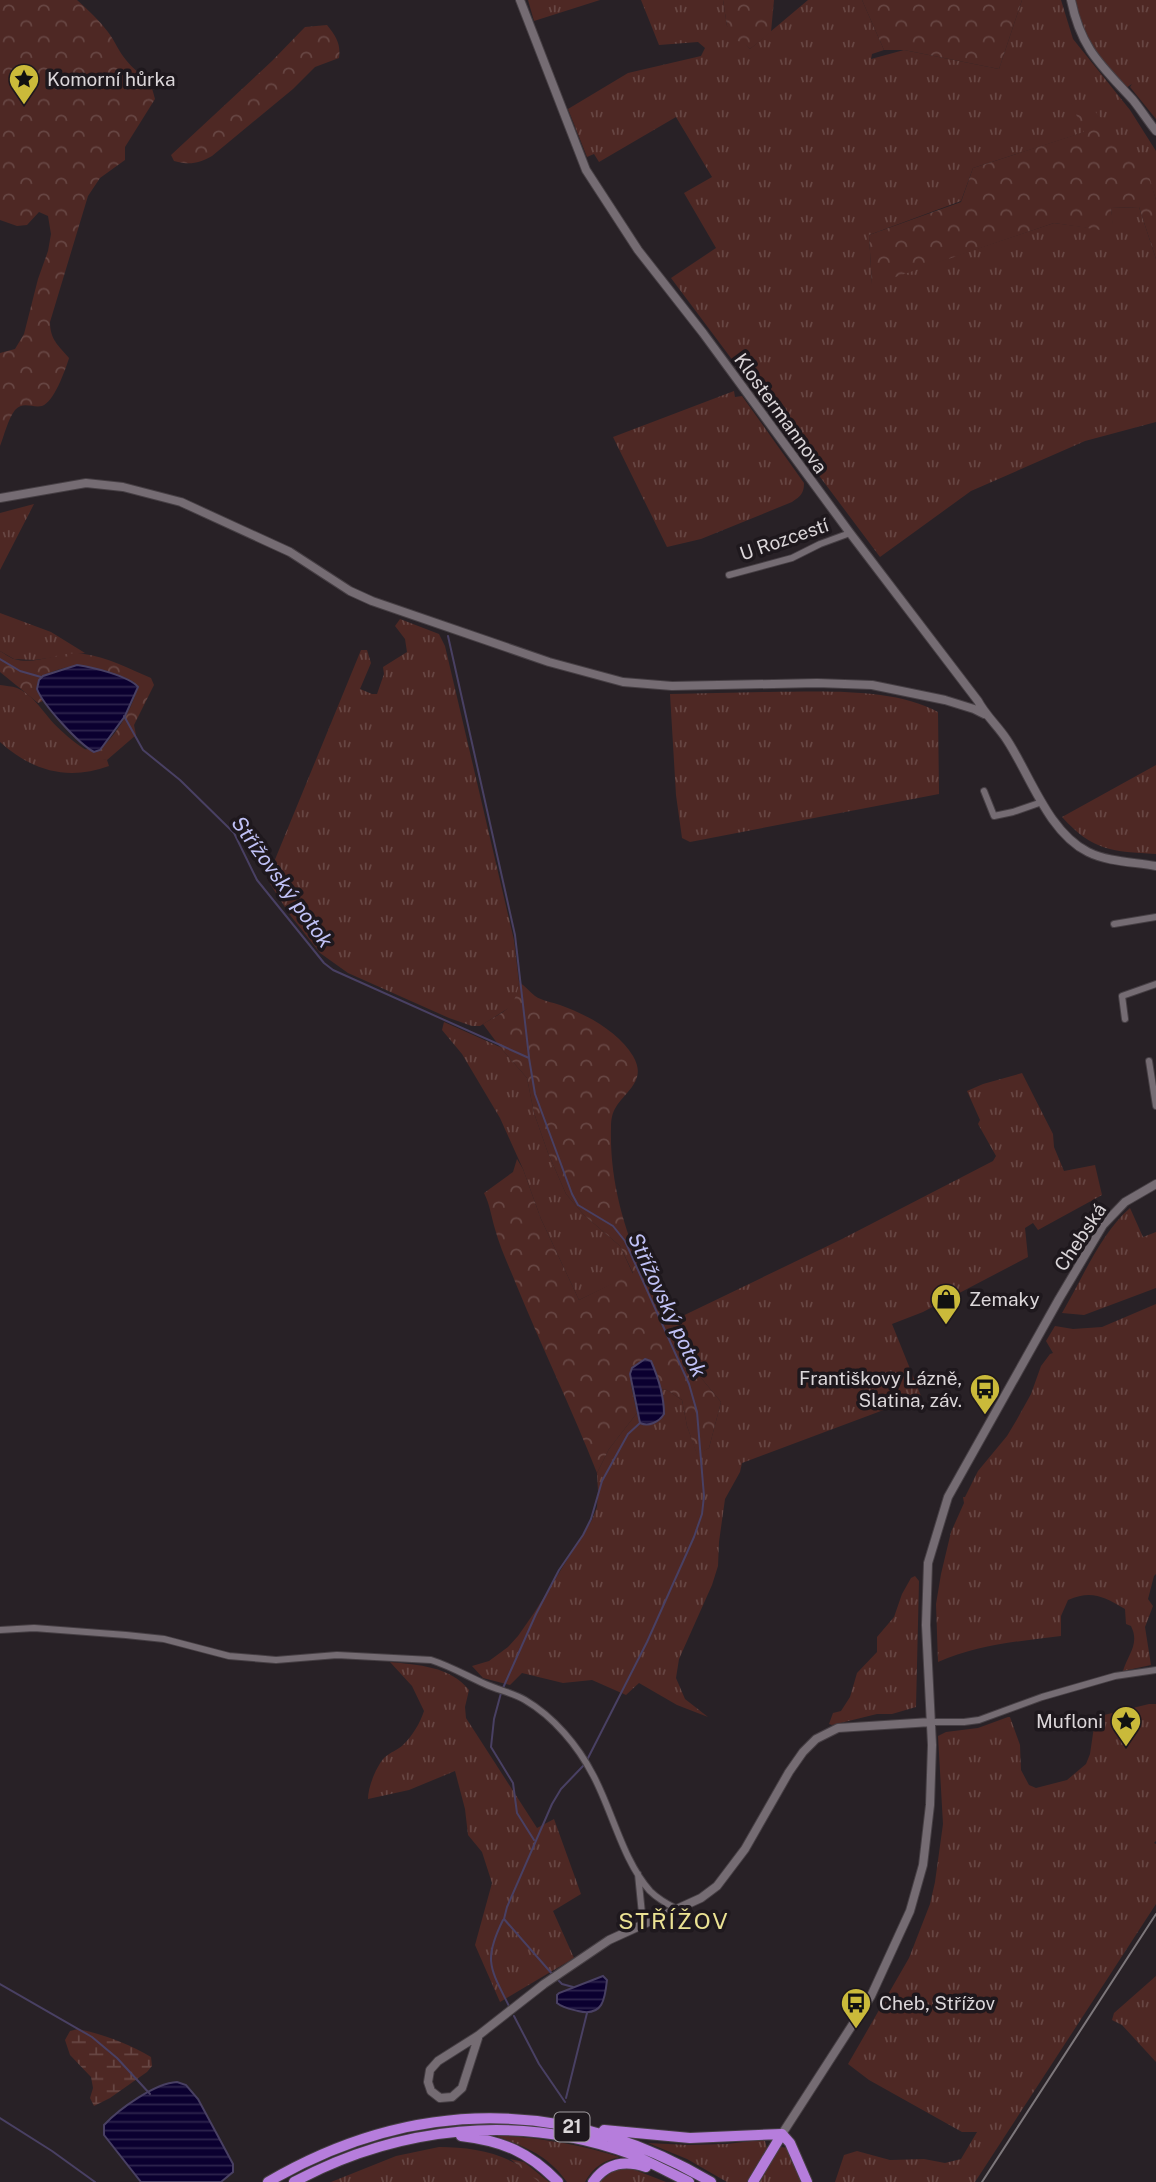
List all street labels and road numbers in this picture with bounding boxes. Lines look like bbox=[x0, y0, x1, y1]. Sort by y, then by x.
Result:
street label: Klostermannova bbox=[730, 349, 832, 477]
street label: U Rozcestí bbox=[737, 513, 832, 564]
street label: Chebská bbox=[1049, 1199, 1111, 1275]
road number: 21 bbox=[554, 2112, 590, 2141]

